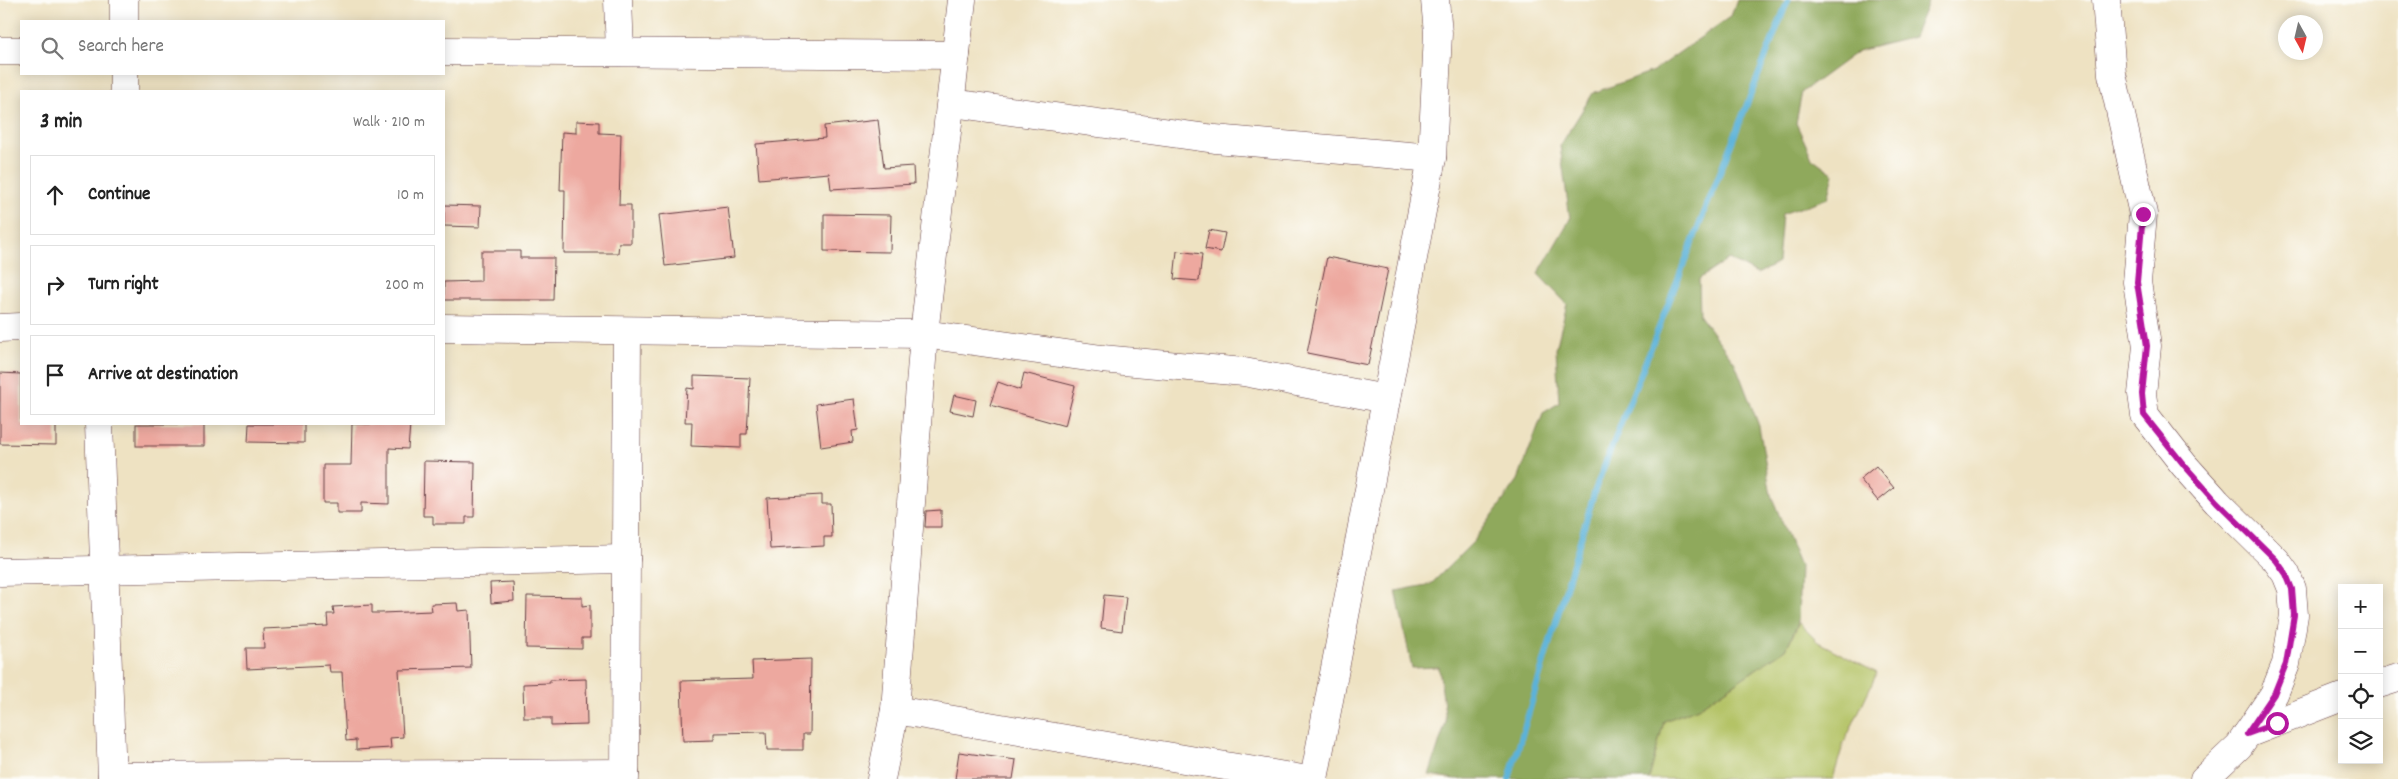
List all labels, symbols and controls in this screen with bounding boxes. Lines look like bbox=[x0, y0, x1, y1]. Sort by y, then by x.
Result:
north arrow bbox=[2278, 15, 2323, 60]
search box bbox=[20, 20, 445, 75]
icon: search bbox=[38, 34, 66, 62]
text: Search here bbox=[78, 34, 164, 61]
text: 3 min bbox=[40, 108, 82, 138]
text: Walk · 210 m bbox=[353, 111, 425, 134]
icon: ahead bbox=[41, 181, 69, 209]
text: Continue bbox=[88, 182, 150, 209]
text: 10 m bbox=[397, 184, 424, 207]
route end bbox=[2132, 203, 2155, 226]
icon: right bbox=[41, 271, 69, 299]
text: Turn right bbox=[88, 272, 159, 299]
text: 200 m bbox=[385, 274, 424, 297]
icon: arrive bbox=[41, 361, 69, 389]
text: Arrive at destination bbox=[88, 362, 238, 389]
map controls bbox=[2338, 584, 2383, 764]
button: + bbox=[2338, 584, 2383, 629]
button: − bbox=[2338, 629, 2383, 674]
button: locate bbox=[2338, 674, 2383, 719]
route start bbox=[2266, 712, 2289, 735]
button: layers bbox=[2338, 719, 2383, 764]

